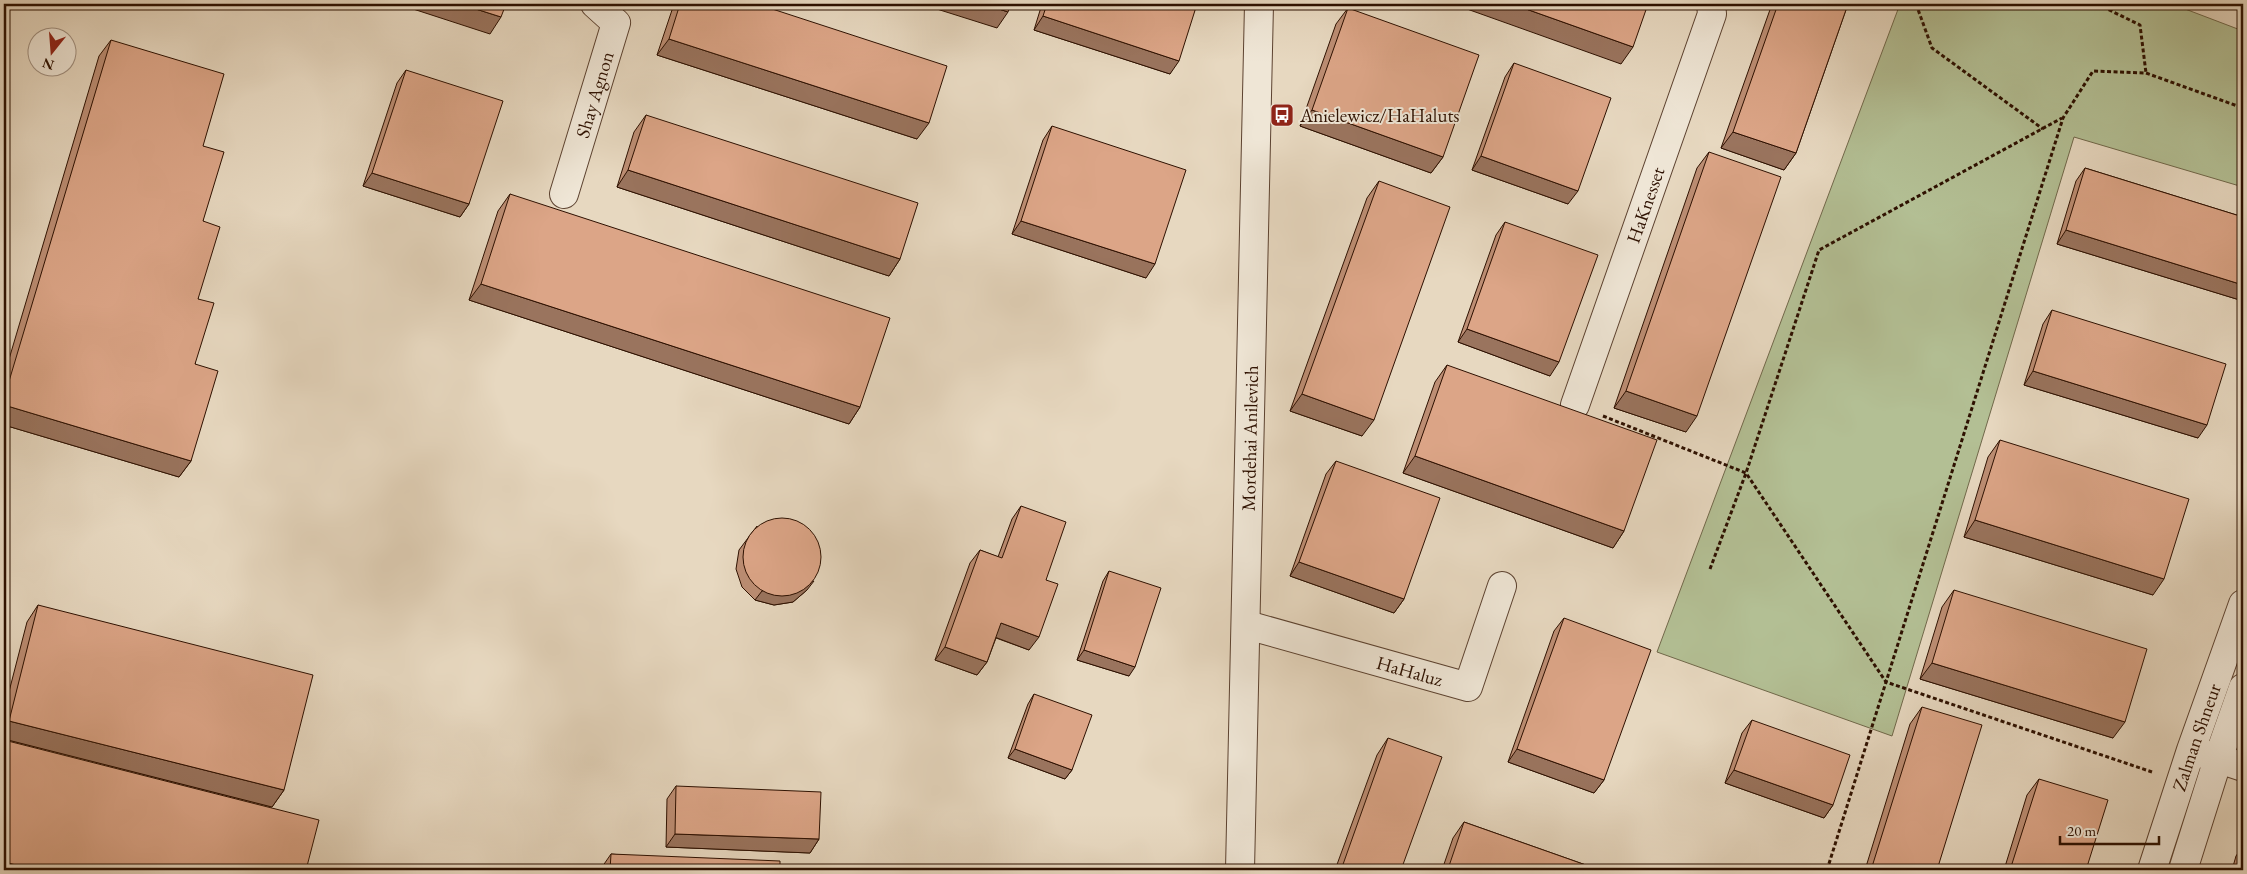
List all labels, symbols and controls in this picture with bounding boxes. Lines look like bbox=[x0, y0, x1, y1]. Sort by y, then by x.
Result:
north arrow bbox=[28, 28, 78, 78]
street label: Shay Agnon bbox=[569, 48, 619, 141]
text: N bbox=[40, 54, 56, 75]
bus stop icon: Anielewicz/HaHaluts bbox=[1269, 102, 1295, 128]
place label: Anielewicz/HaHaluts bbox=[1299, 103, 1460, 128]
street label: HaKnesset bbox=[1620, 163, 1670, 246]
street label: Mordehai Anilevich bbox=[1235, 365, 1264, 511]
street label: HaHaluz bbox=[1374, 649, 1446, 692]
street label: Zalman Shneur bbox=[2166, 679, 2226, 794]
scale bar bbox=[2060, 814, 2158, 846]
text: 20 m bbox=[2067, 821, 2096, 840]

